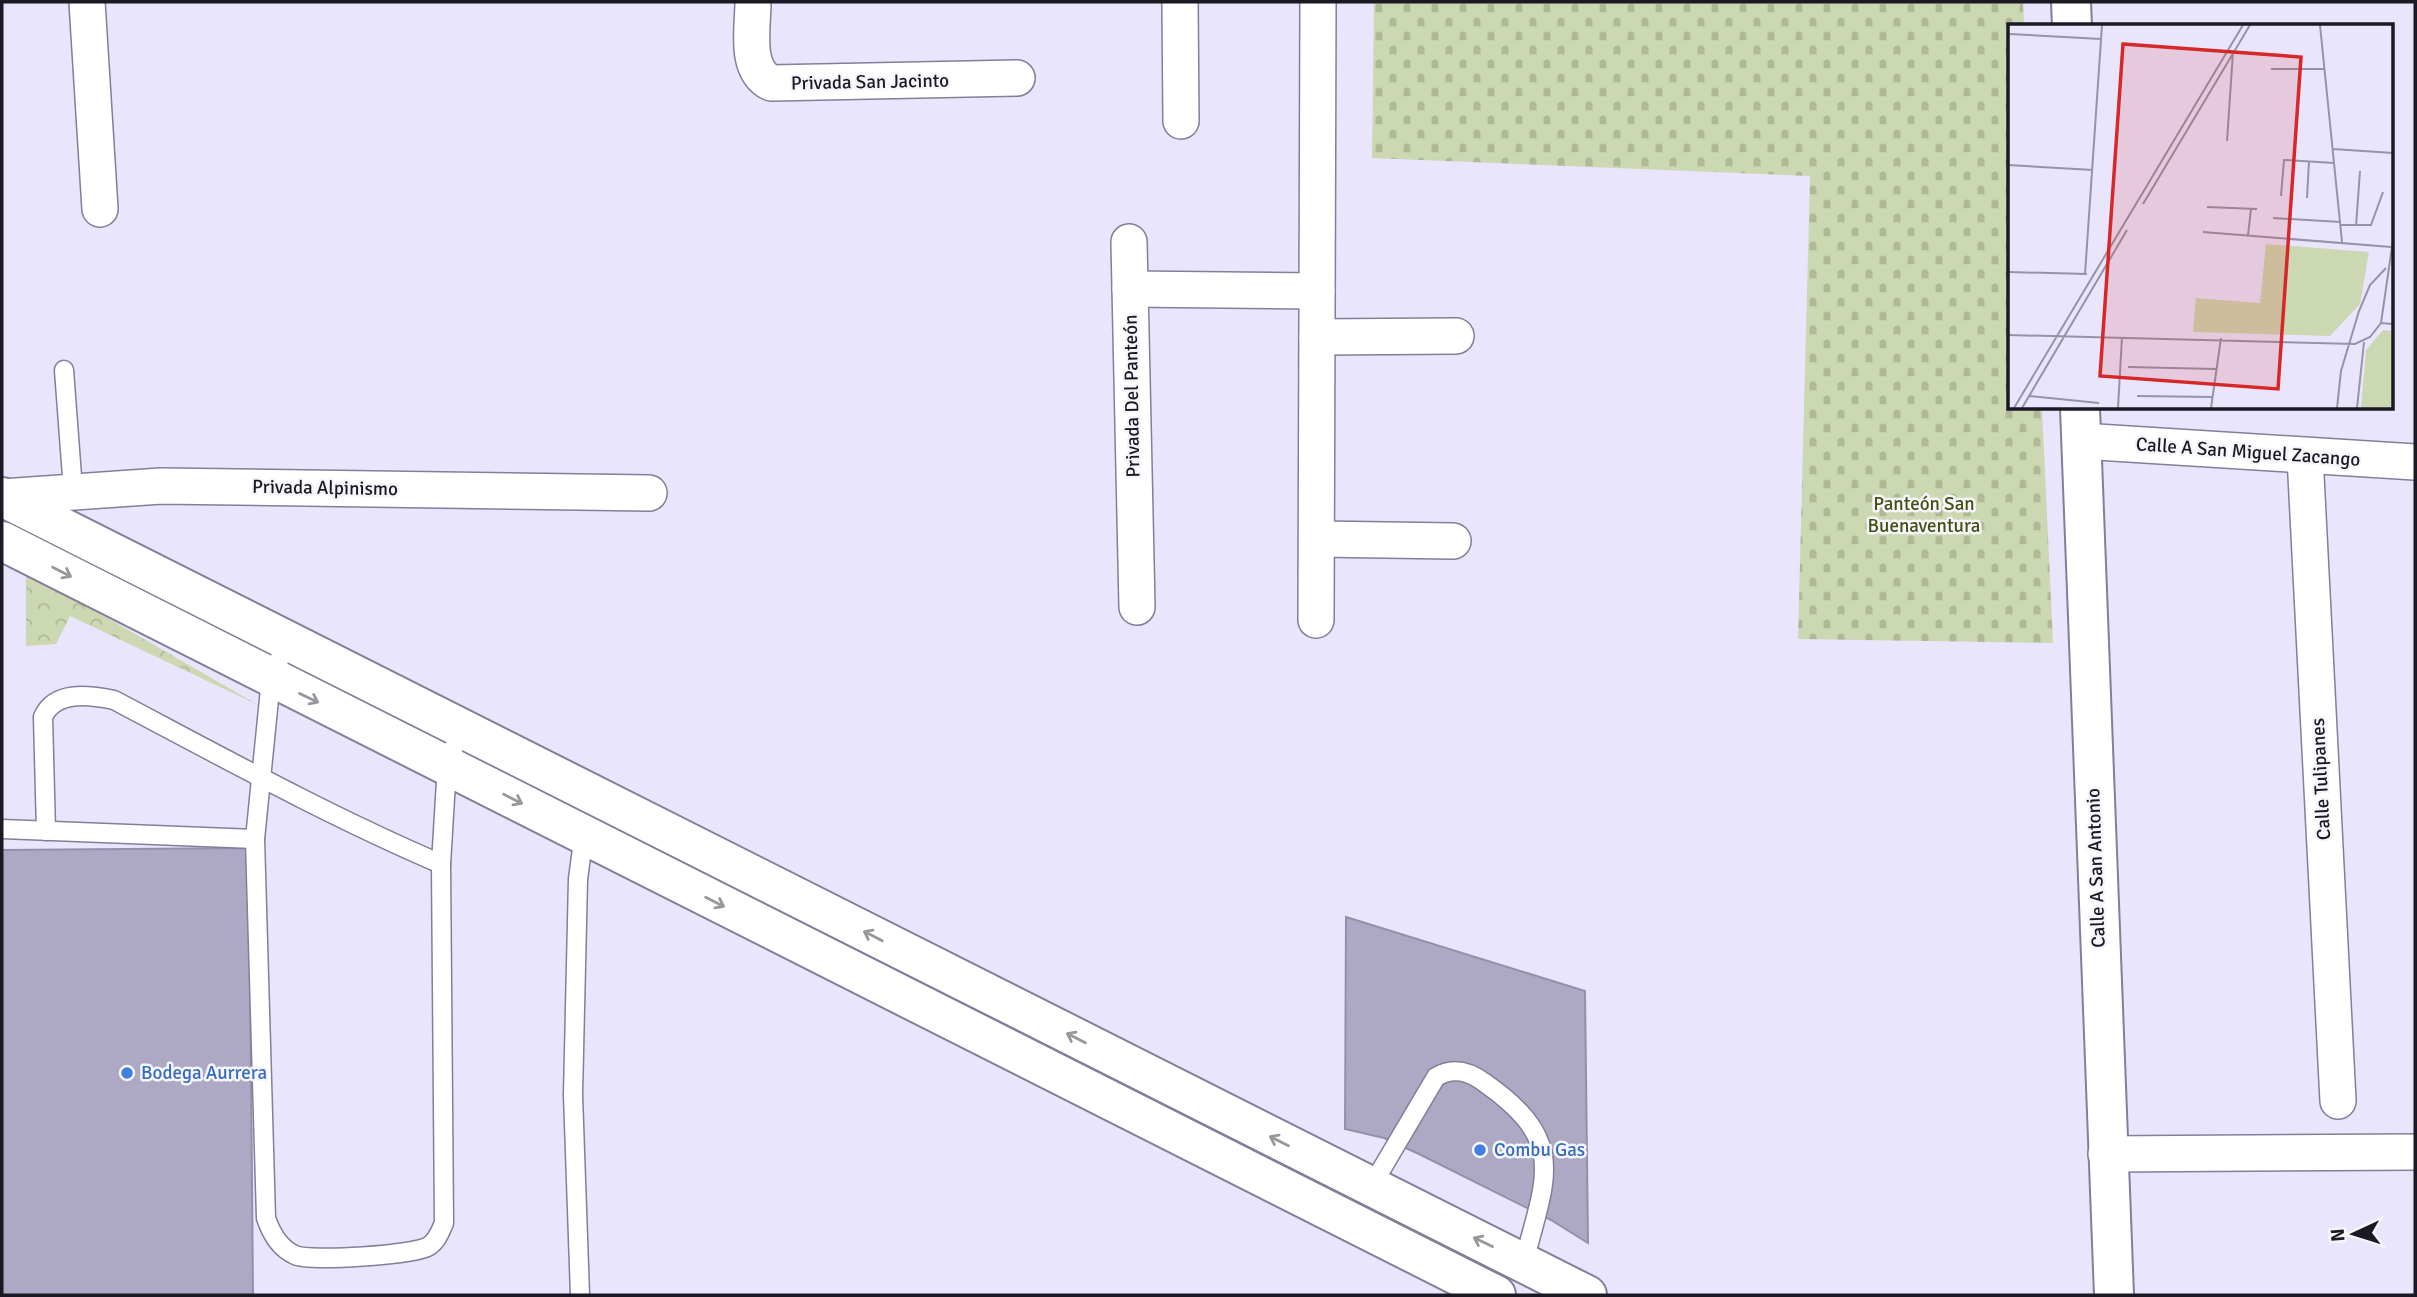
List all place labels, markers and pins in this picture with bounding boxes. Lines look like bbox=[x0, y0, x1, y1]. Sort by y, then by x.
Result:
place label: Bodega Aurrera bbox=[141, 1061, 267, 1085]
marker: Bodega Aurrera bbox=[119, 1065, 135, 1081]
place label: Combu Gas bbox=[1494, 1138, 1585, 1162]
marker: Combu Gas bbox=[1472, 1142, 1488, 1158]

